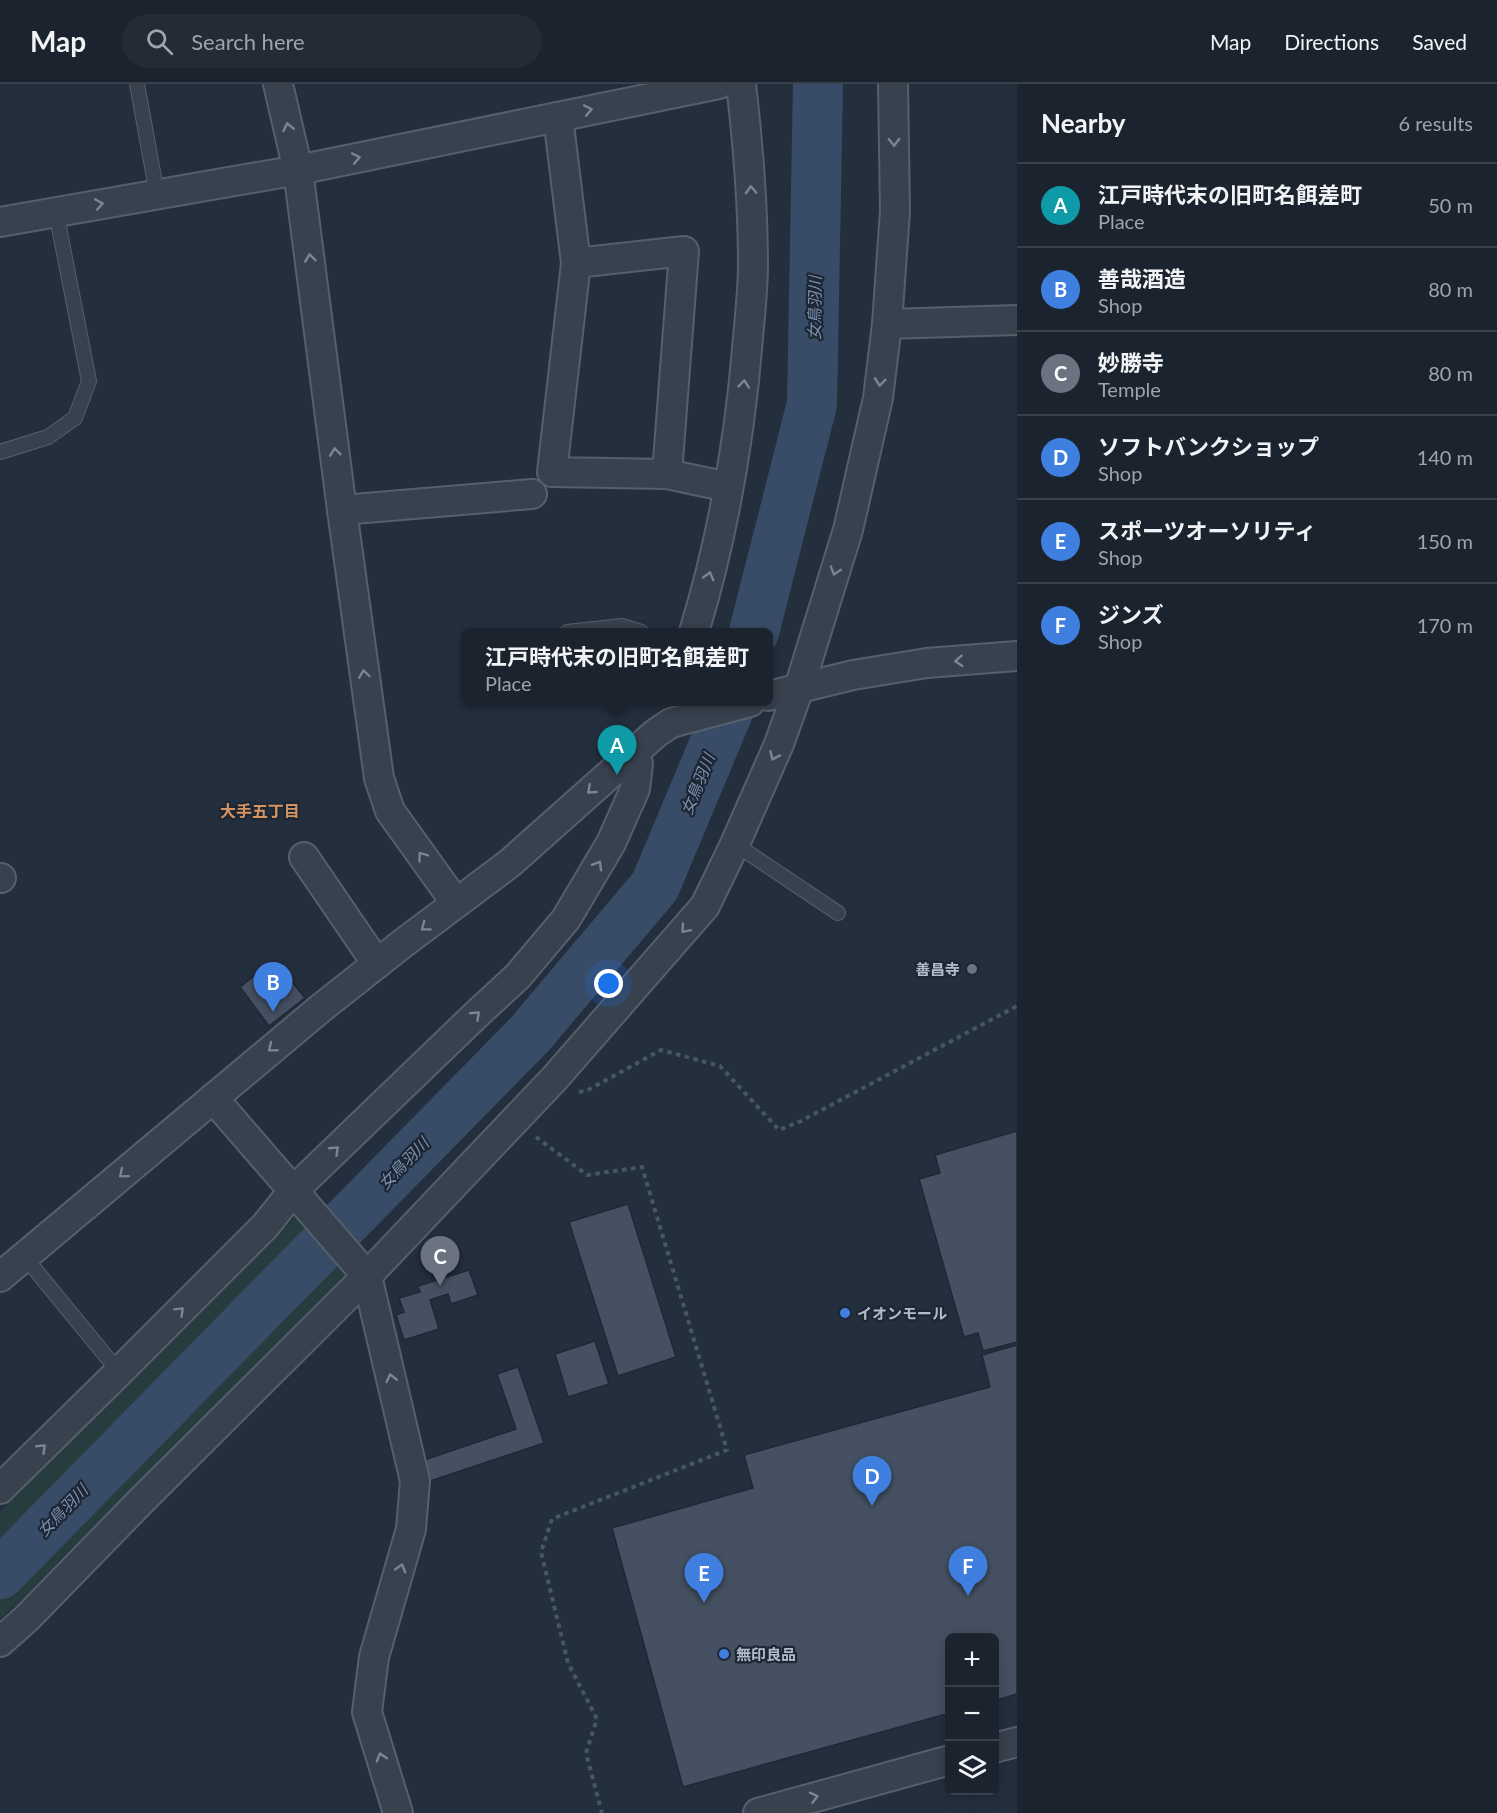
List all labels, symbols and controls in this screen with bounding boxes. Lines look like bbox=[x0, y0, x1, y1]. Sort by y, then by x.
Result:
search box bbox=[122, 14, 542, 68]
text: Map bbox=[30, 24, 86, 58]
icon: search bbox=[143, 25, 176, 58]
text: Search here bbox=[191, 28, 305, 55]
text: Map bbox=[1210, 29, 1251, 54]
text: Directions bbox=[1284, 29, 1379, 54]
text: Saved bbox=[1412, 29, 1467, 54]
one-way arrow bbox=[583, 105, 593, 118]
text: Nearby bbox=[1041, 107, 1126, 139]
text: 6 results bbox=[1398, 111, 1473, 135]
one-way arrow bbox=[283, 122, 296, 132]
one-way arrow bbox=[888, 138, 900, 147]
one-way arrow bbox=[350, 152, 360, 165]
text: 江戸時代末の旧町名餌差町 bbox=[1098, 181, 1362, 208]
one-way arrow bbox=[744, 185, 757, 194]
text: A bbox=[1054, 193, 1067, 217]
text: 50 m bbox=[1428, 193, 1473, 217]
one-way arrow bbox=[94, 198, 104, 211]
text: Place bbox=[1098, 209, 1145, 233]
one-way arrow bbox=[304, 254, 316, 263]
text: 善哉酒造 bbox=[1098, 265, 1186, 292]
water label: 女鳥羽川 bbox=[804, 274, 824, 340]
text: B bbox=[1054, 277, 1067, 301]
text: 80 m bbox=[1428, 277, 1473, 301]
text: Shop bbox=[1098, 293, 1142, 317]
text: 妙勝寺 bbox=[1098, 349, 1164, 376]
text: C bbox=[1054, 361, 1067, 385]
text: 80 m bbox=[1428, 361, 1473, 385]
one-way arrow bbox=[874, 377, 886, 386]
text: Temple bbox=[1098, 377, 1161, 401]
one-way arrow bbox=[737, 380, 749, 389]
text: ソフトバンクショップ bbox=[1098, 433, 1319, 460]
text: D bbox=[1053, 445, 1068, 469]
text: 140 m bbox=[1417, 445, 1473, 469]
one-way arrow bbox=[329, 447, 341, 456]
text: Shop bbox=[1098, 461, 1142, 485]
text: スポーツオーソリティ bbox=[1098, 517, 1316, 544]
text: E bbox=[1055, 529, 1066, 553]
text: 150 m bbox=[1417, 529, 1473, 553]
text: Shop bbox=[1098, 545, 1142, 569]
one-way arrow bbox=[830, 565, 842, 576]
one-way arrow bbox=[701, 571, 714, 581]
text: ジンズ bbox=[1098, 601, 1164, 628]
text: F bbox=[1055, 613, 1066, 637]
text: 170 m bbox=[1417, 613, 1473, 637]
popup bbox=[461, 628, 773, 706]
text: Shop bbox=[1098, 629, 1142, 653]
text: 江戸時代末の旧町名餌差町 bbox=[485, 643, 749, 670]
one-way arrow bbox=[954, 655, 963, 668]
one-way arrow bbox=[359, 669, 371, 678]
text: Place bbox=[485, 671, 532, 695]
pin: A bbox=[598, 726, 636, 775]
water label: 女鳥羽川 bbox=[676, 749, 719, 817]
one-way arrow bbox=[769, 750, 781, 761]
one-way arrow bbox=[588, 783, 598, 794]
district label: 大手五丁目 bbox=[220, 801, 300, 820]
one-way arrow bbox=[418, 851, 429, 862]
one-way arrow bbox=[591, 861, 602, 871]
one-way arrow bbox=[420, 920, 431, 931]
one-way arrow bbox=[682, 922, 693, 933]
place label: 善昌寺 bbox=[915, 960, 960, 978]
pin: B bbox=[254, 962, 292, 1012]
marker: 善昌寺 bbox=[965, 962, 979, 976]
your location bbox=[594, 969, 623, 998]
one-way arrow bbox=[469, 1011, 479, 1022]
one-way arrow bbox=[268, 1041, 279, 1052]
water label: 女鳥羽川 bbox=[374, 1132, 433, 1193]
one-way arrow bbox=[329, 1146, 339, 1157]
one-way arrow bbox=[119, 1167, 130, 1178]
pin: C bbox=[420, 1236, 460, 1286]
place label: イオンモール bbox=[857, 1304, 947, 1322]
marker: イオンモール bbox=[838, 1306, 852, 1320]
one-way arrow bbox=[173, 1307, 184, 1318]
one-way arrow bbox=[385, 1373, 398, 1383]
one-way arrow bbox=[34, 1445, 45, 1456]
pin: D bbox=[852, 1456, 892, 1506]
water label: 女鳥羽川 bbox=[33, 1479, 92, 1540]
pin: F bbox=[948, 1546, 988, 1596]
pin: E bbox=[684, 1554, 724, 1603]
one-way arrow bbox=[394, 1563, 406, 1574]
map controls bbox=[945, 1633, 999, 1795]
button: + bbox=[945, 1633, 999, 1687]
place label: 無印良品 bbox=[736, 1645, 796, 1663]
marker: 無印良品 bbox=[717, 1647, 731, 1661]
button: − bbox=[945, 1687, 999, 1741]
button: layers bbox=[945, 1741, 999, 1795]
one-way arrow bbox=[376, 1752, 388, 1763]
one-way arrow bbox=[809, 1792, 819, 1805]

